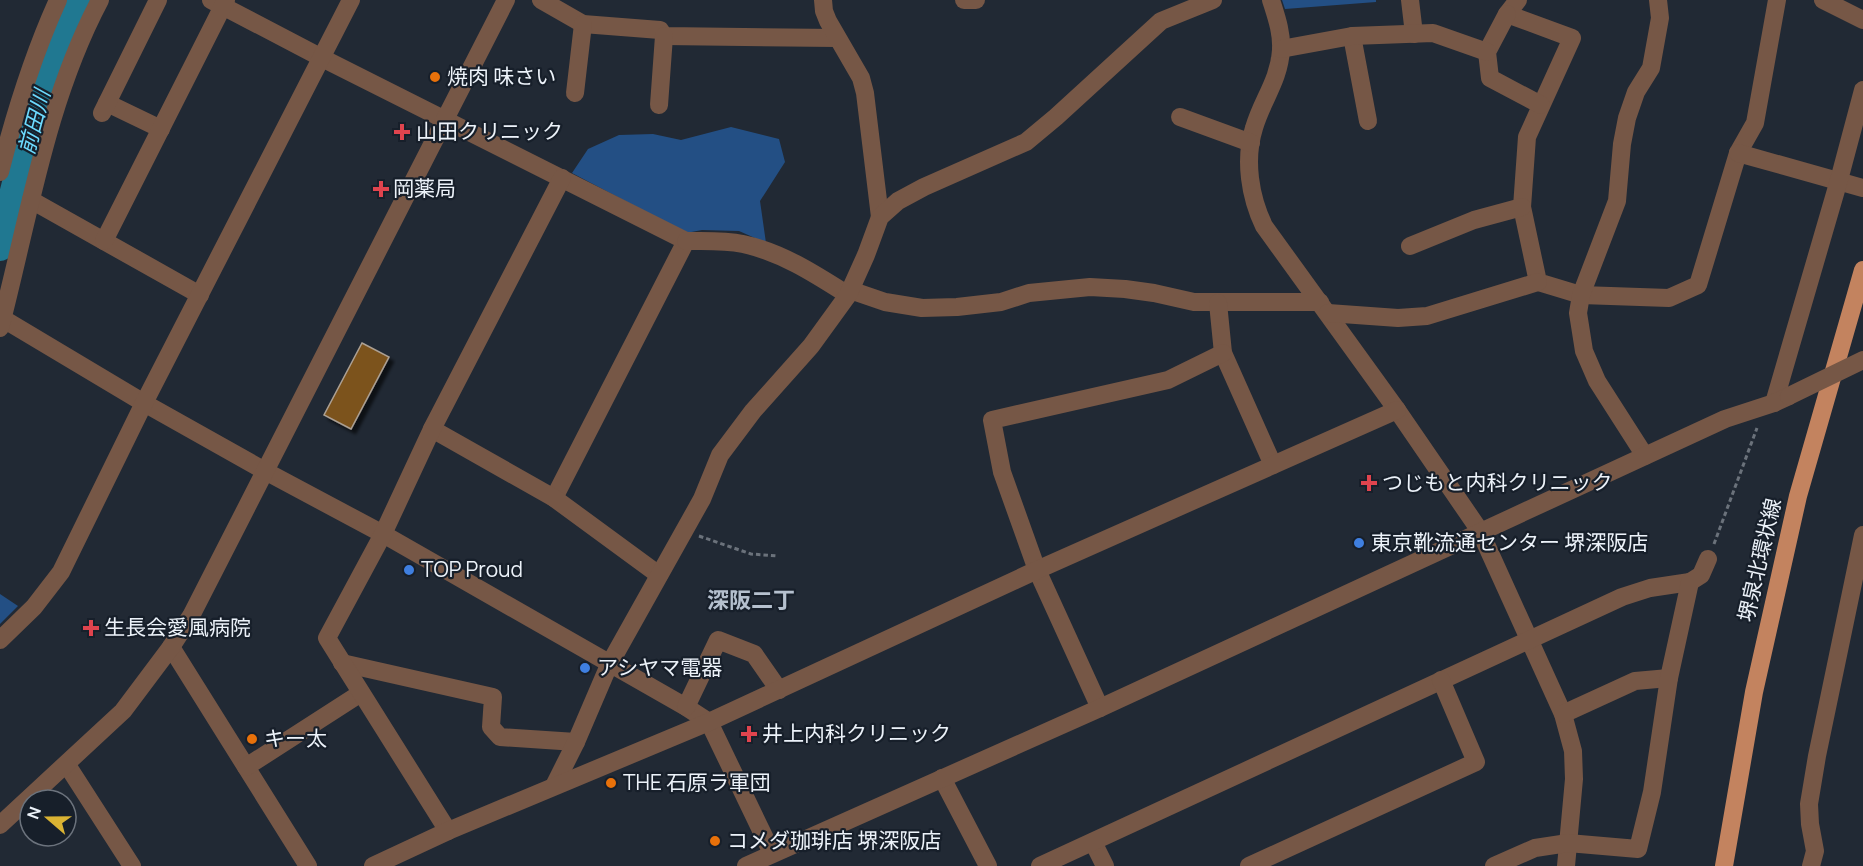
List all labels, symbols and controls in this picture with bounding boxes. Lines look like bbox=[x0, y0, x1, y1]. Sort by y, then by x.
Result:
place label: 焼肉 味さい bbox=[447, 62, 556, 90]
marker: 焼肉 味さい bbox=[428, 70, 442, 84]
water label: 前田川 bbox=[11, 84, 58, 158]
place label: 山田クリニック bbox=[416, 117, 563, 145]
marker: 山田クリニック bbox=[393, 123, 411, 141]
place label: 岡薬局 bbox=[393, 174, 456, 202]
marker: 岡薬局 bbox=[374, 182, 388, 196]
place label: つじもと内科クリニック bbox=[1382, 468, 1613, 496]
marker: つじもと内科クリニック bbox=[1360, 474, 1378, 492]
street label: 堺泉北環状線 bbox=[1731, 495, 1787, 624]
place label: 東京靴流通センター 堺深阪店 bbox=[1371, 528, 1648, 556]
marker: 東京靴流通センター 堺深阪店 bbox=[1352, 536, 1366, 550]
place label: TOP Proud bbox=[421, 555, 523, 583]
marker: TOP Proud bbox=[402, 563, 416, 577]
district label: 深阪二丁 bbox=[707, 585, 795, 615]
place label: 生長会愛風病院 bbox=[104, 613, 251, 641]
marker: 生長会愛風病院 bbox=[82, 619, 100, 637]
place label: アシヤマ電器 bbox=[597, 653, 722, 681]
marker: アシヤマ電器 bbox=[578, 661, 592, 675]
place label: 井上内科クリニック bbox=[762, 719, 951, 747]
place label: キー太 bbox=[264, 724, 327, 752]
marker: 井上内科クリニック bbox=[740, 725, 758, 743]
marker: キー太 bbox=[245, 732, 259, 746]
place label: THE 石原ラ軍団 bbox=[623, 768, 771, 796]
marker: THE 石原ラ軍団 bbox=[604, 776, 618, 790]
north arrow bbox=[18, 788, 78, 848]
text: N bbox=[22, 804, 46, 822]
place label: コメダ珈琲店 堺深阪店 bbox=[727, 826, 941, 854]
marker: コメダ珈琲店 堺深阪店 bbox=[708, 834, 722, 848]

